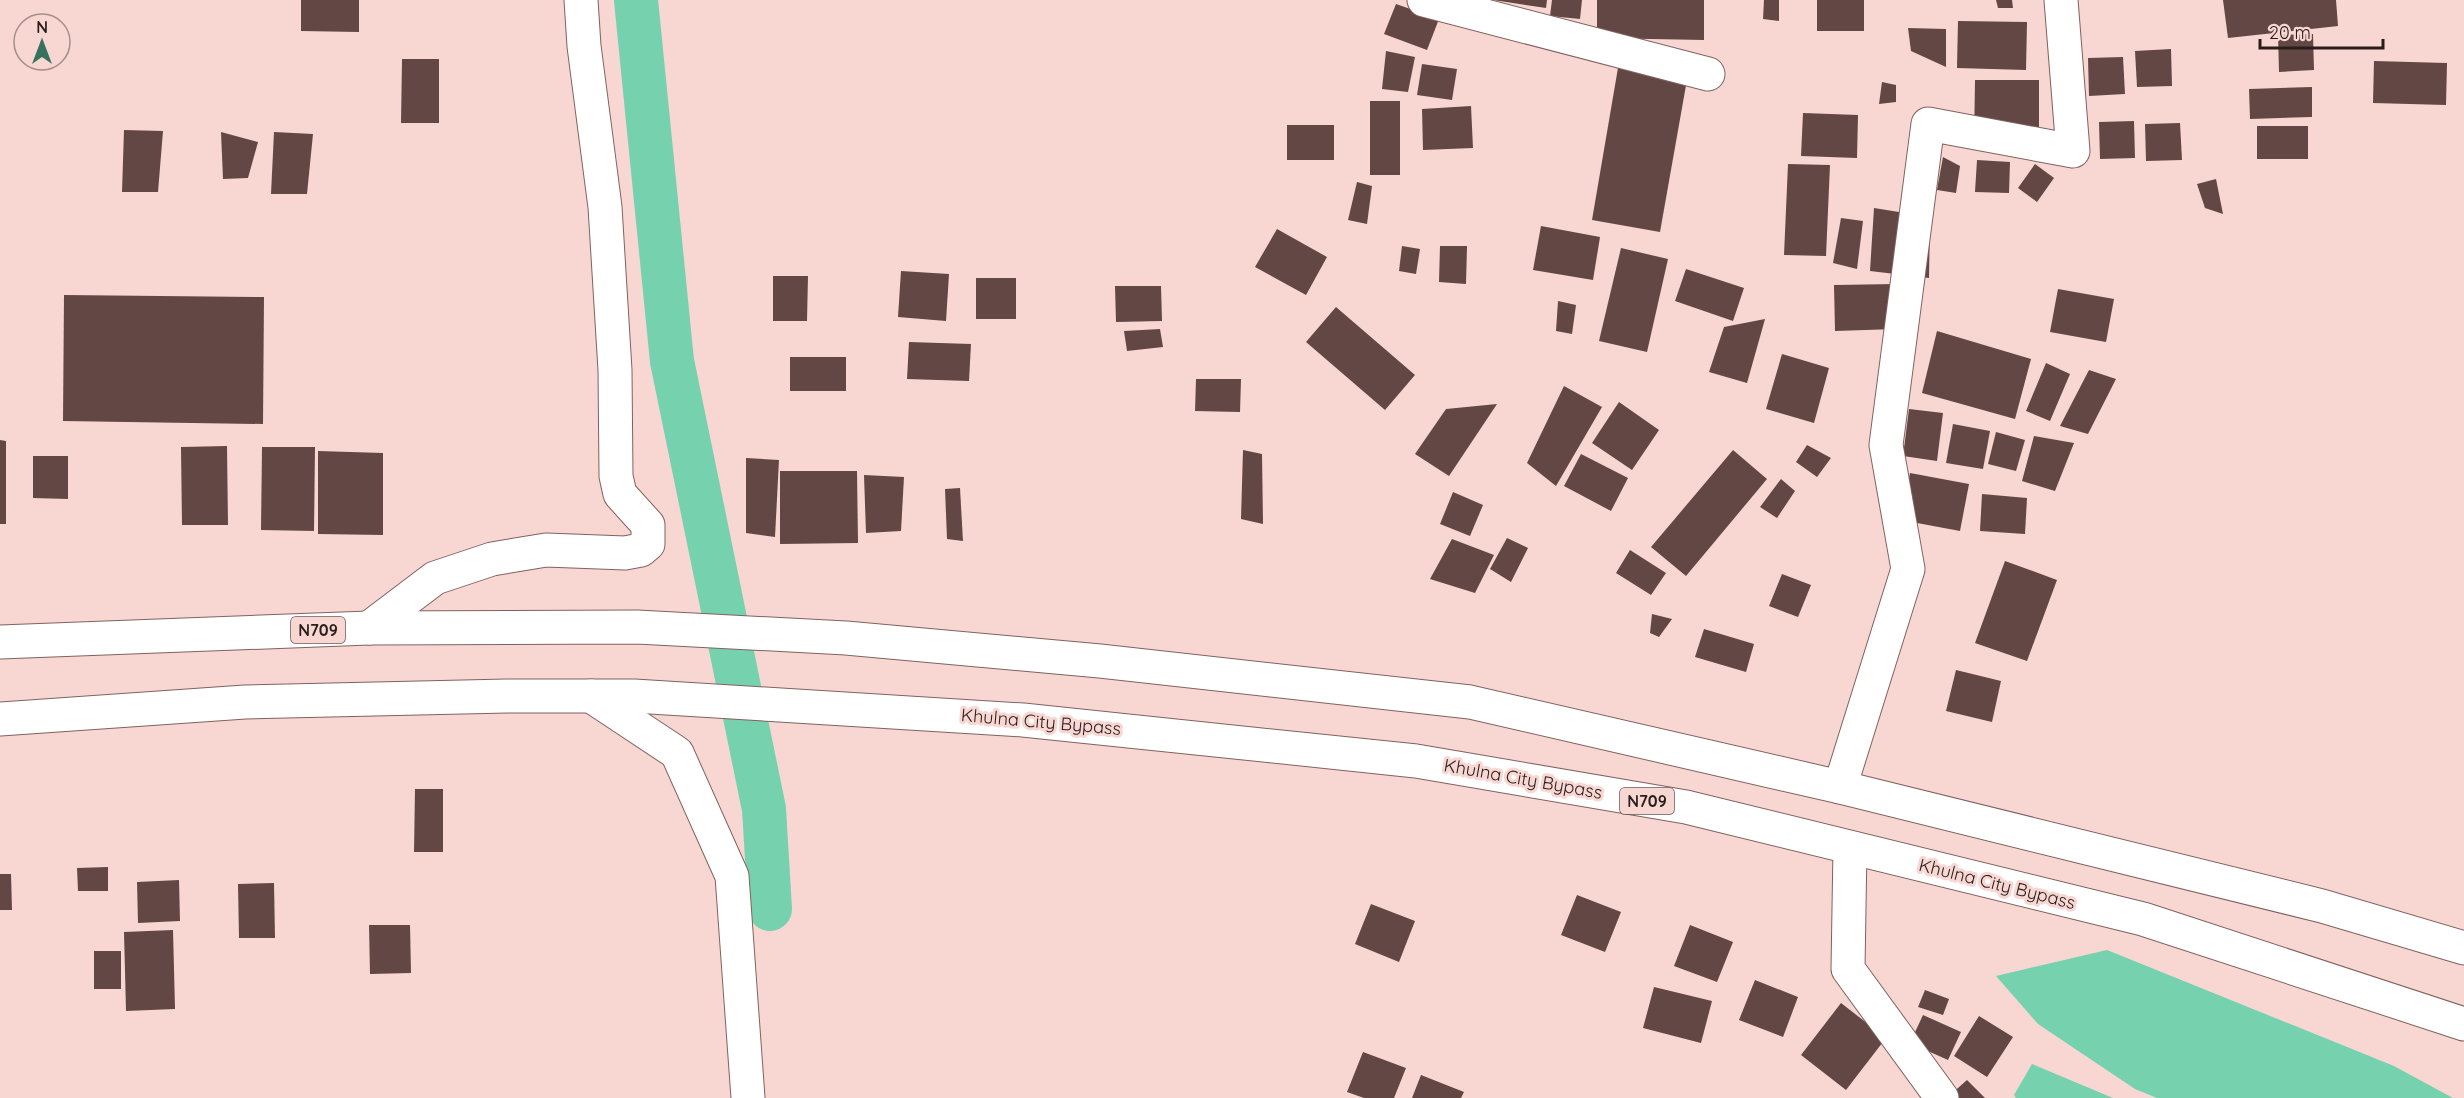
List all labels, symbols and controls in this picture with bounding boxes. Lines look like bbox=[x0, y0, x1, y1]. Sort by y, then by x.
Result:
north arrow bbox=[12, 12, 72, 72]
scale bar bbox=[2260, 12, 2383, 50]
text: N bbox=[36, 17, 48, 37]
text: 20 m bbox=[2269, 21, 2311, 44]
road number: N709 bbox=[291, 617, 345, 643]
street label: Khulna City Bypass bbox=[960, 703, 1122, 740]
street label: Khulna City Bypass bbox=[1442, 753, 1604, 804]
road number: N709 bbox=[1620, 788, 1674, 814]
street label: Khulna City Bypass bbox=[1916, 853, 2078, 914]

